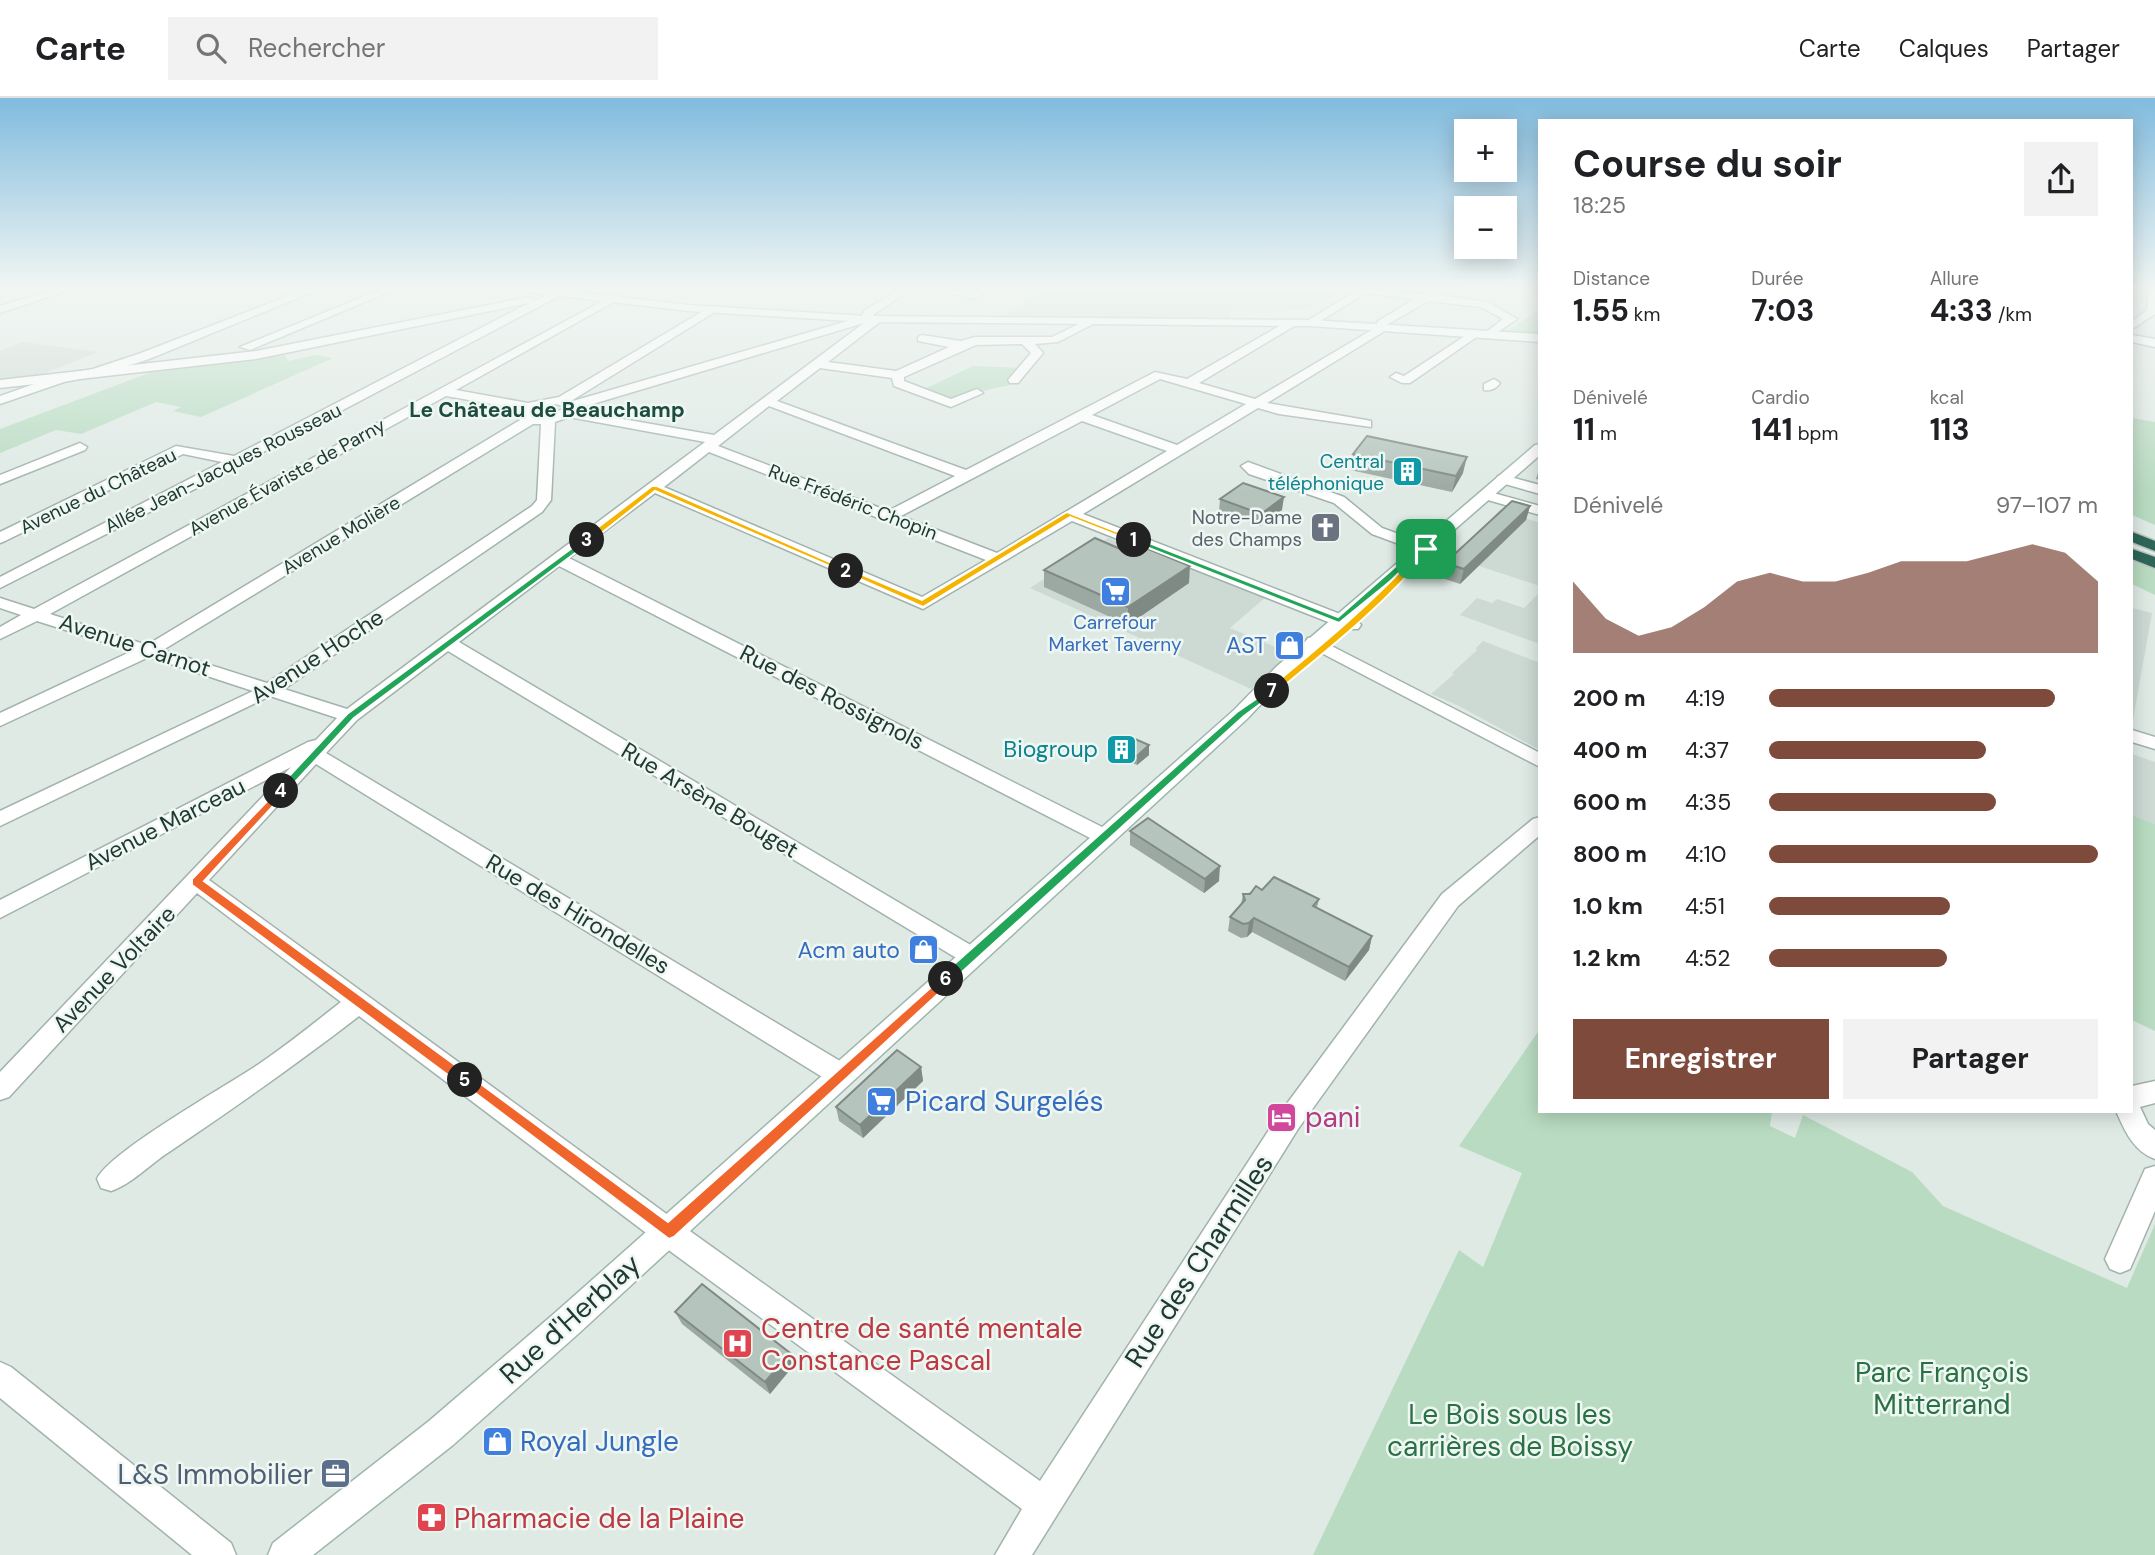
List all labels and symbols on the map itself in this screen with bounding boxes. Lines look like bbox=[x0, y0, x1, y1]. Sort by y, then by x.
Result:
district label: Le Château de Beauchamp bbox=[409, 396, 685, 424]
street label: Allée Jean-Jacques Rousseau bbox=[100, 397, 346, 539]
street label: Avenue Évariste de Parny bbox=[184, 412, 390, 541]
street label: Avenue du Château bbox=[16, 442, 180, 540]
place label: Central téléphonique bbox=[1268, 449, 1384, 496]
building icon: Central téléphonique bbox=[1390, 455, 1424, 489]
street label: Rue Frédéric Chopin bbox=[765, 458, 941, 546]
street label: Avenue Molière bbox=[277, 490, 405, 580]
place label: Notre-Dame des Champs bbox=[1191, 505, 1302, 552]
church icon: Notre-Dame des Champs bbox=[1308, 511, 1342, 545]
pin bbox=[1396, 519, 1456, 579]
pin: 3 bbox=[570, 522, 604, 558]
pin: 1 bbox=[1116, 522, 1152, 558]
pin: 2 bbox=[828, 554, 864, 588]
supermarket icon: Carrefour Market Taverny bbox=[1098, 574, 1132, 608]
street label: Avenue Hoche bbox=[245, 602, 389, 710]
street label: Avenue Carnot bbox=[56, 606, 214, 684]
place label: Carrefour Market Taverny bbox=[1049, 610, 1182, 657]
shop icon: AST bbox=[1273, 628, 1307, 662]
place label: AST bbox=[1226, 630, 1267, 660]
street label: Rue des Rossignols bbox=[735, 638, 929, 756]
pin: 7 bbox=[1254, 674, 1290, 708]
building icon: Biogroup bbox=[1104, 732, 1138, 766]
place label: Biogroup bbox=[1003, 734, 1098, 764]
street label: Rue Arsène Bouget bbox=[616, 735, 804, 865]
street label: Avenue Marceau bbox=[80, 771, 250, 877]
pin: 4 bbox=[264, 774, 298, 808]
street label: Rue des Hirondelles bbox=[480, 847, 676, 981]
street label: Avenue Voltaire bbox=[46, 899, 182, 1039]
shop icon: Acm auto bbox=[906, 933, 940, 967]
place label: Acm auto bbox=[798, 935, 900, 965]
pin: 6 bbox=[928, 962, 964, 996]
pin: 5 bbox=[448, 1062, 482, 1098]
place label: Picard Surgelés bbox=[905, 1083, 1104, 1120]
supermarket icon: Picard Surgelés bbox=[865, 1084, 899, 1118]
place label: pani bbox=[1305, 1099, 1361, 1136]
hotel icon: pani bbox=[1265, 1100, 1299, 1134]
street label: Rue des Charmilles bbox=[1116, 1147, 1282, 1375]
street label: Rue d'Herblay bbox=[492, 1246, 648, 1392]
place label: Centre de santé mentale Constance Pascal bbox=[761, 1310, 1083, 1379]
hospital icon: Centre de santé mentale Constance Pascal bbox=[721, 1327, 755, 1361]
park label: Parc François Mitterrand bbox=[1855, 1354, 2029, 1423]
park label: Le Bois sous les carrières de Boissy bbox=[1387, 1396, 1633, 1465]
place label: Royal Jungle bbox=[520, 1423, 679, 1460]
shop icon: Royal Jungle bbox=[480, 1424, 514, 1458]
place label: L&S Immobilier bbox=[117, 1456, 313, 1493]
office icon: L&S Immobilier bbox=[319, 1457, 353, 1491]
place label: Pharmacie de la Plaine bbox=[454, 1500, 744, 1537]
pharmacy icon: Pharmacie de la Plaine bbox=[414, 1501, 448, 1535]

